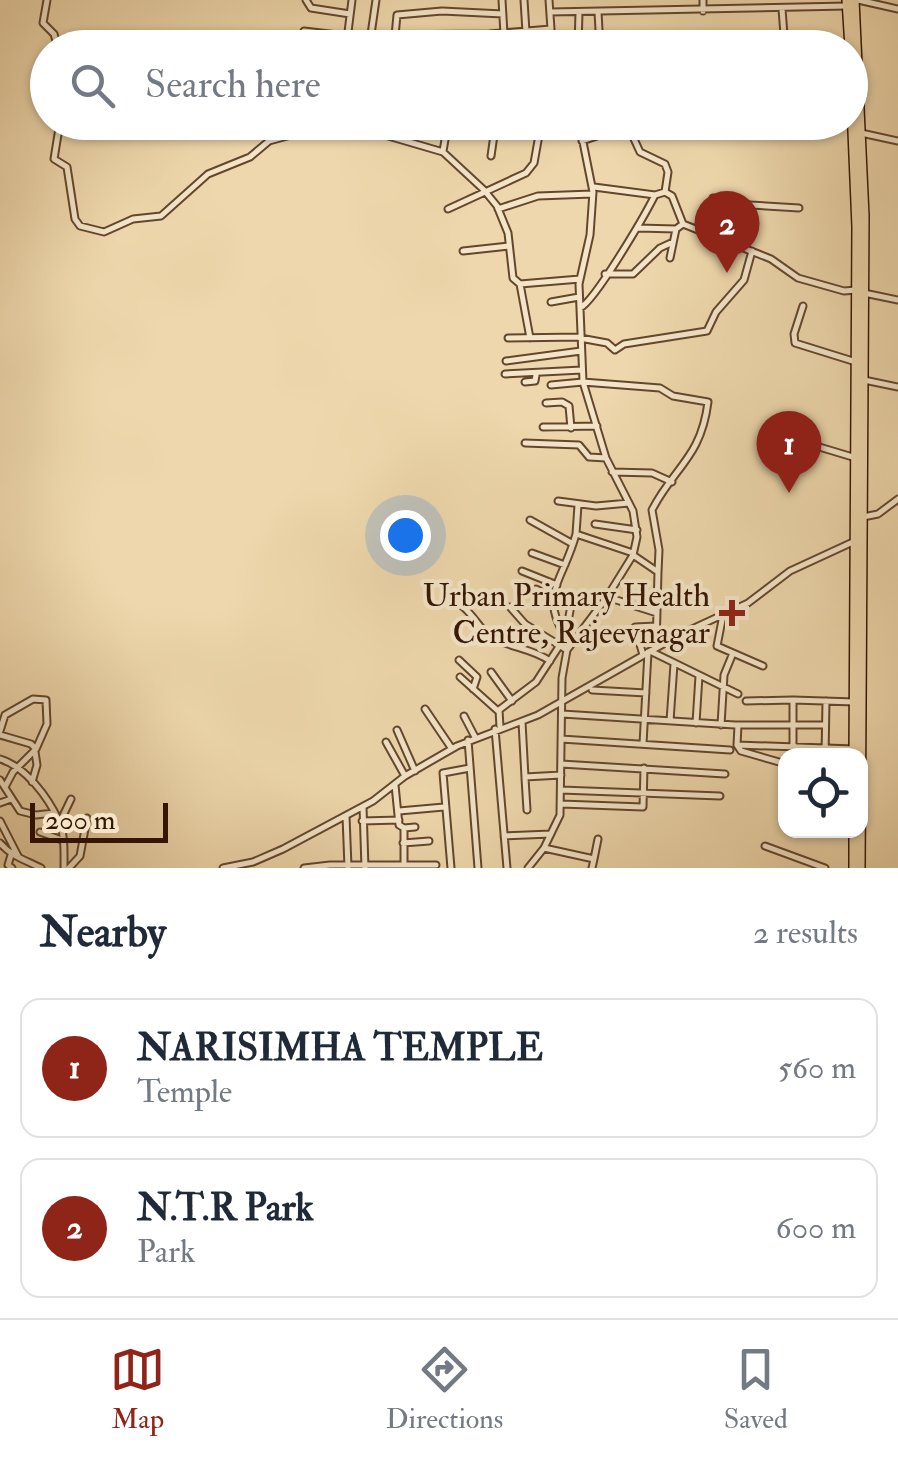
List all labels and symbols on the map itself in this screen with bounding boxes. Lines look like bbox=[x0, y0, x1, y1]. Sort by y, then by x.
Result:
pin: 2 bbox=[694, 190, 760, 273]
pin: 1 bbox=[756, 410, 822, 493]
your location bbox=[380, 510, 431, 561]
place label: Urban Primary Health Centre, Rajeevnagar bbox=[423, 576, 710, 653]
marker: Urban Primary Health Centre, Rajeevnagar bbox=[719, 600, 745, 626]
scale bar bbox=[30, 798, 168, 843]

